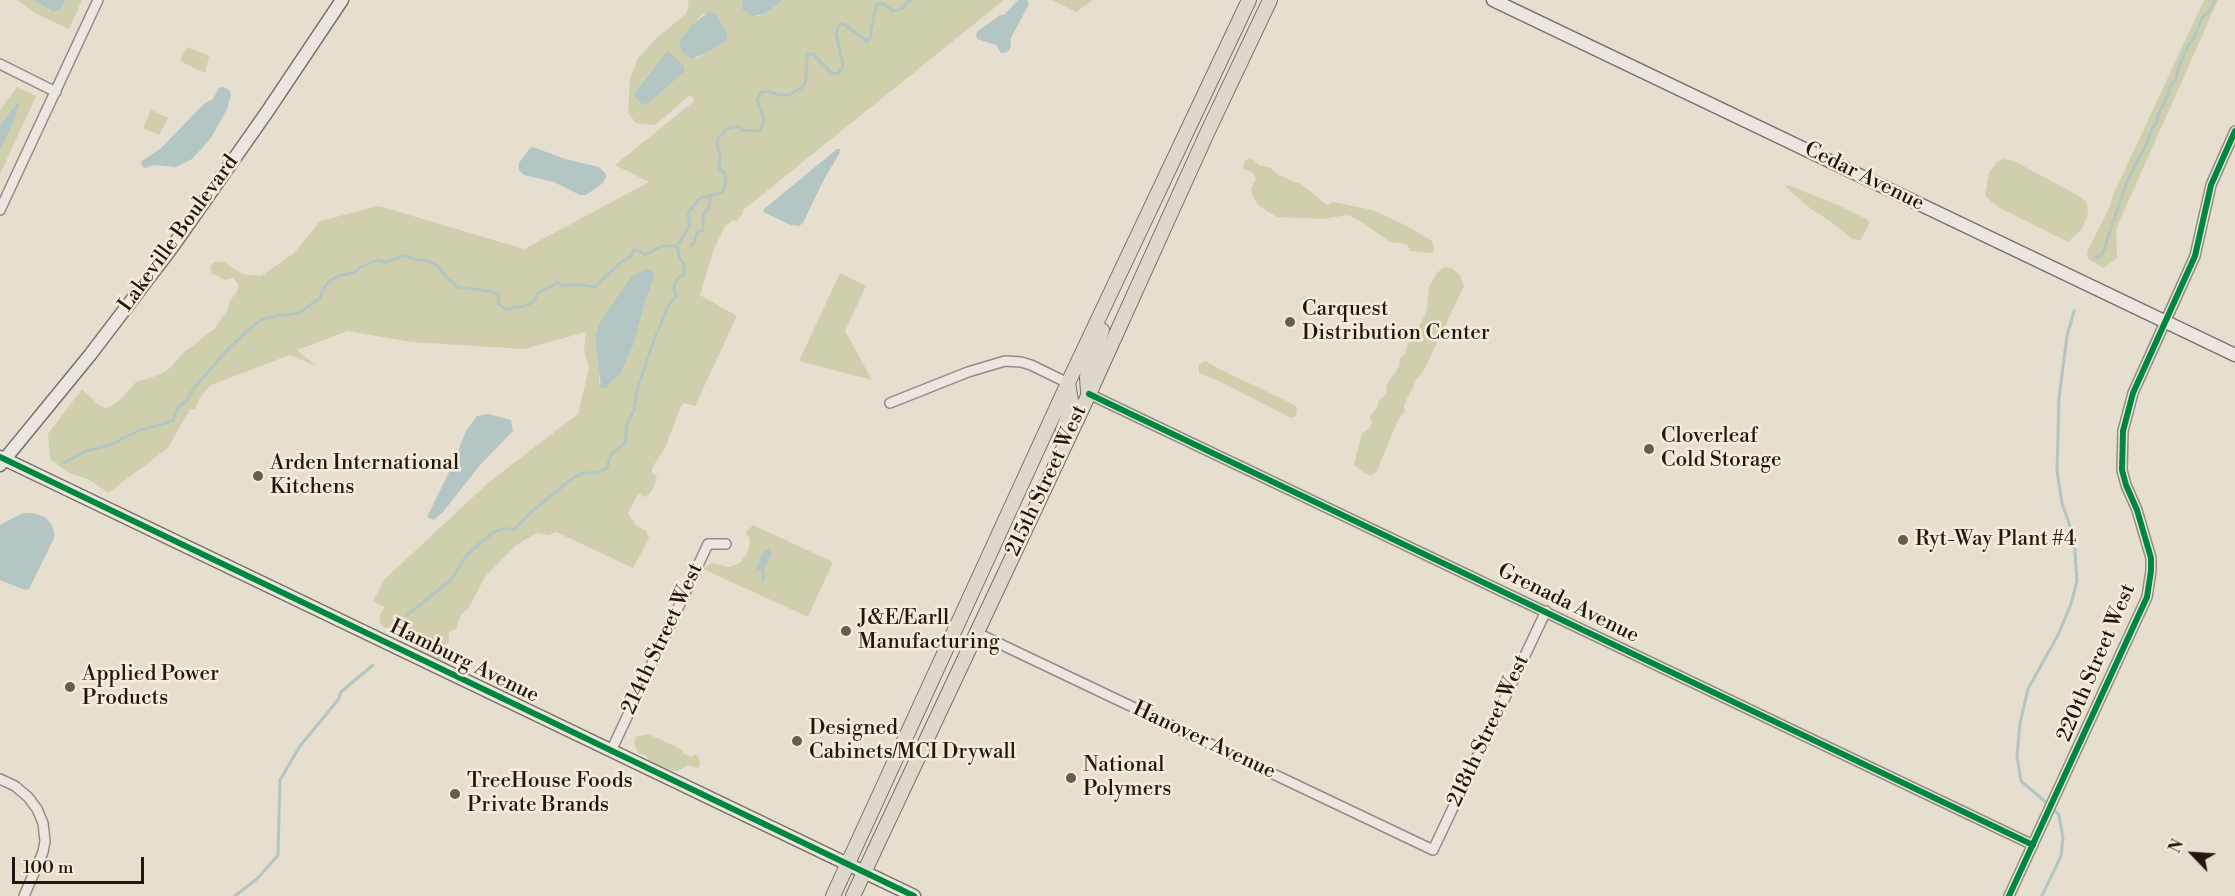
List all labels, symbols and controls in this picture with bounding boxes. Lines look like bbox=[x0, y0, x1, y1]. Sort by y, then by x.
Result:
street label: Cedar Avenue bbox=[1800, 137, 1928, 217]
street label: Lakeville Boulevard bbox=[114, 151, 244, 317]
place label: Carquest Distribution Center bbox=[1302, 297, 1490, 347]
marker: Carquest Distribution Center bbox=[1283, 315, 1297, 329]
street label: 215th Street West bbox=[1001, 401, 1093, 561]
place label: Cloverleaf Cold Storage bbox=[1661, 424, 1782, 474]
marker: Cloverleaf Cold Storage bbox=[1642, 442, 1656, 456]
place label: Arden International Kitchens bbox=[270, 451, 459, 501]
marker: Arden International Kitchens bbox=[251, 469, 265, 483]
place label: Ryt-Way Plant #4 bbox=[1915, 527, 2076, 553]
marker: Ryt-Way Plant #4 bbox=[1896, 533, 1910, 547]
street label: 214th Street West bbox=[617, 559, 709, 719]
street label: Grenada Avenue bbox=[1493, 559, 1643, 649]
street label: 220th Street West bbox=[2052, 580, 2142, 746]
place label: J&E/Earll Manufacturing bbox=[858, 606, 1000, 656]
street label: Hamburg Avenue bbox=[385, 615, 543, 709]
marker: J&E/Earll Manufacturing bbox=[839, 624, 853, 638]
street label: 218th Street West bbox=[1443, 651, 1535, 811]
place label: Applied Power Products bbox=[82, 662, 219, 712]
marker: Applied Power Products bbox=[63, 680, 77, 694]
street label: Hanover Avenue bbox=[1129, 697, 1279, 785]
place label: Designed Cabinets/MCI Drywall bbox=[809, 716, 1016, 766]
marker: Designed Cabinets/MCI Drywall bbox=[790, 734, 804, 748]
place label: National Polymers bbox=[1083, 753, 1172, 803]
place label: TreeHouse Foods Private Brands bbox=[467, 769, 633, 819]
marker: National Polymers bbox=[1064, 771, 1078, 785]
marker: TreeHouse Foods Private Brands bbox=[448, 787, 462, 801]
north arrow bbox=[2163, 824, 2223, 884]
text: N bbox=[2165, 836, 2188, 856]
scale bar bbox=[15, 845, 147, 883]
text: 100 m bbox=[23, 856, 74, 879]

